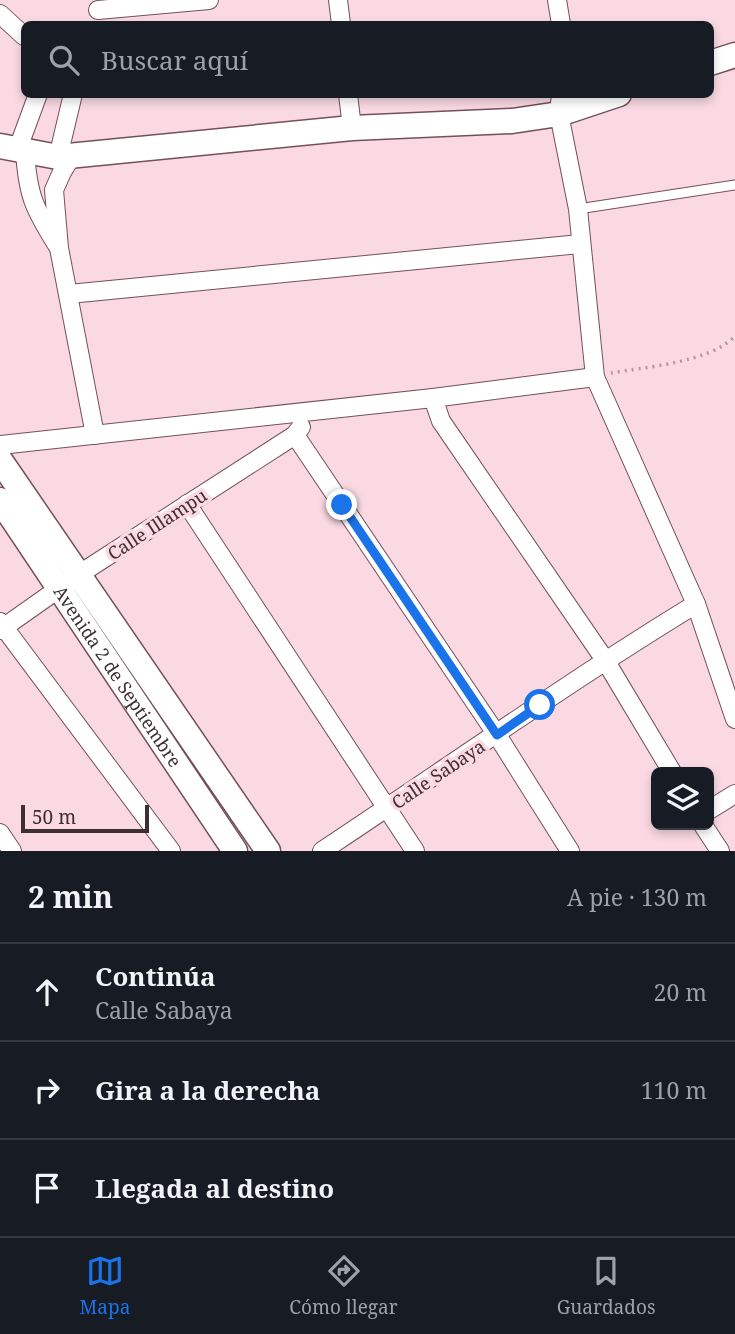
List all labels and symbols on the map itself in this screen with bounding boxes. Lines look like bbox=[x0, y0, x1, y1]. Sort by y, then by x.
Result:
street label: Calle Illampu bbox=[103, 483, 212, 565]
route end bbox=[326, 489, 357, 520]
street label: Avenida 2 de Septiembre bbox=[49, 581, 187, 772]
route start bbox=[524, 689, 555, 720]
street label: Calle Sabaya bbox=[387, 734, 489, 814]
scale bar bbox=[21, 802, 149, 834]

